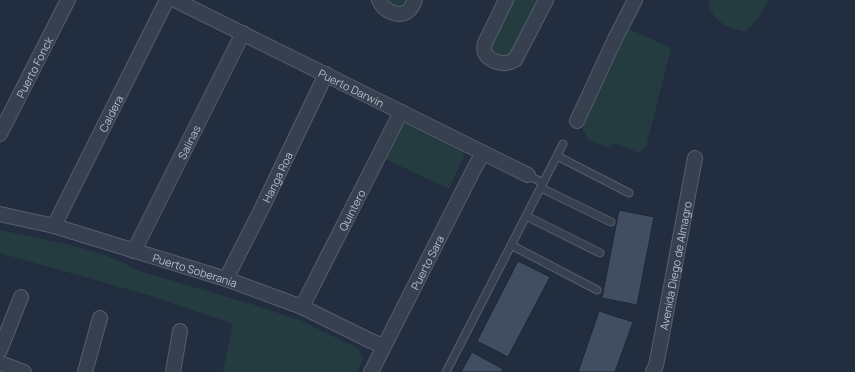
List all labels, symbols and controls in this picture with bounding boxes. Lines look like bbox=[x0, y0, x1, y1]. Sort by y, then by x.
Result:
street label: Puerto Fonck bbox=[12, 34, 56, 100]
street label: Puerto Darwin bbox=[316, 65, 387, 110]
street label: Caldera bbox=[95, 92, 126, 134]
street label: Salinas bbox=[174, 122, 204, 162]
street label: Hanga Roa bbox=[258, 149, 295, 205]
street label: Quintero bbox=[335, 186, 368, 233]
street label: Avenida Diego de Almagro bbox=[656, 199, 694, 331]
street label: Puerto Sara bbox=[407, 232, 447, 292]
street label: Puerto Soberanía bbox=[151, 249, 240, 290]

